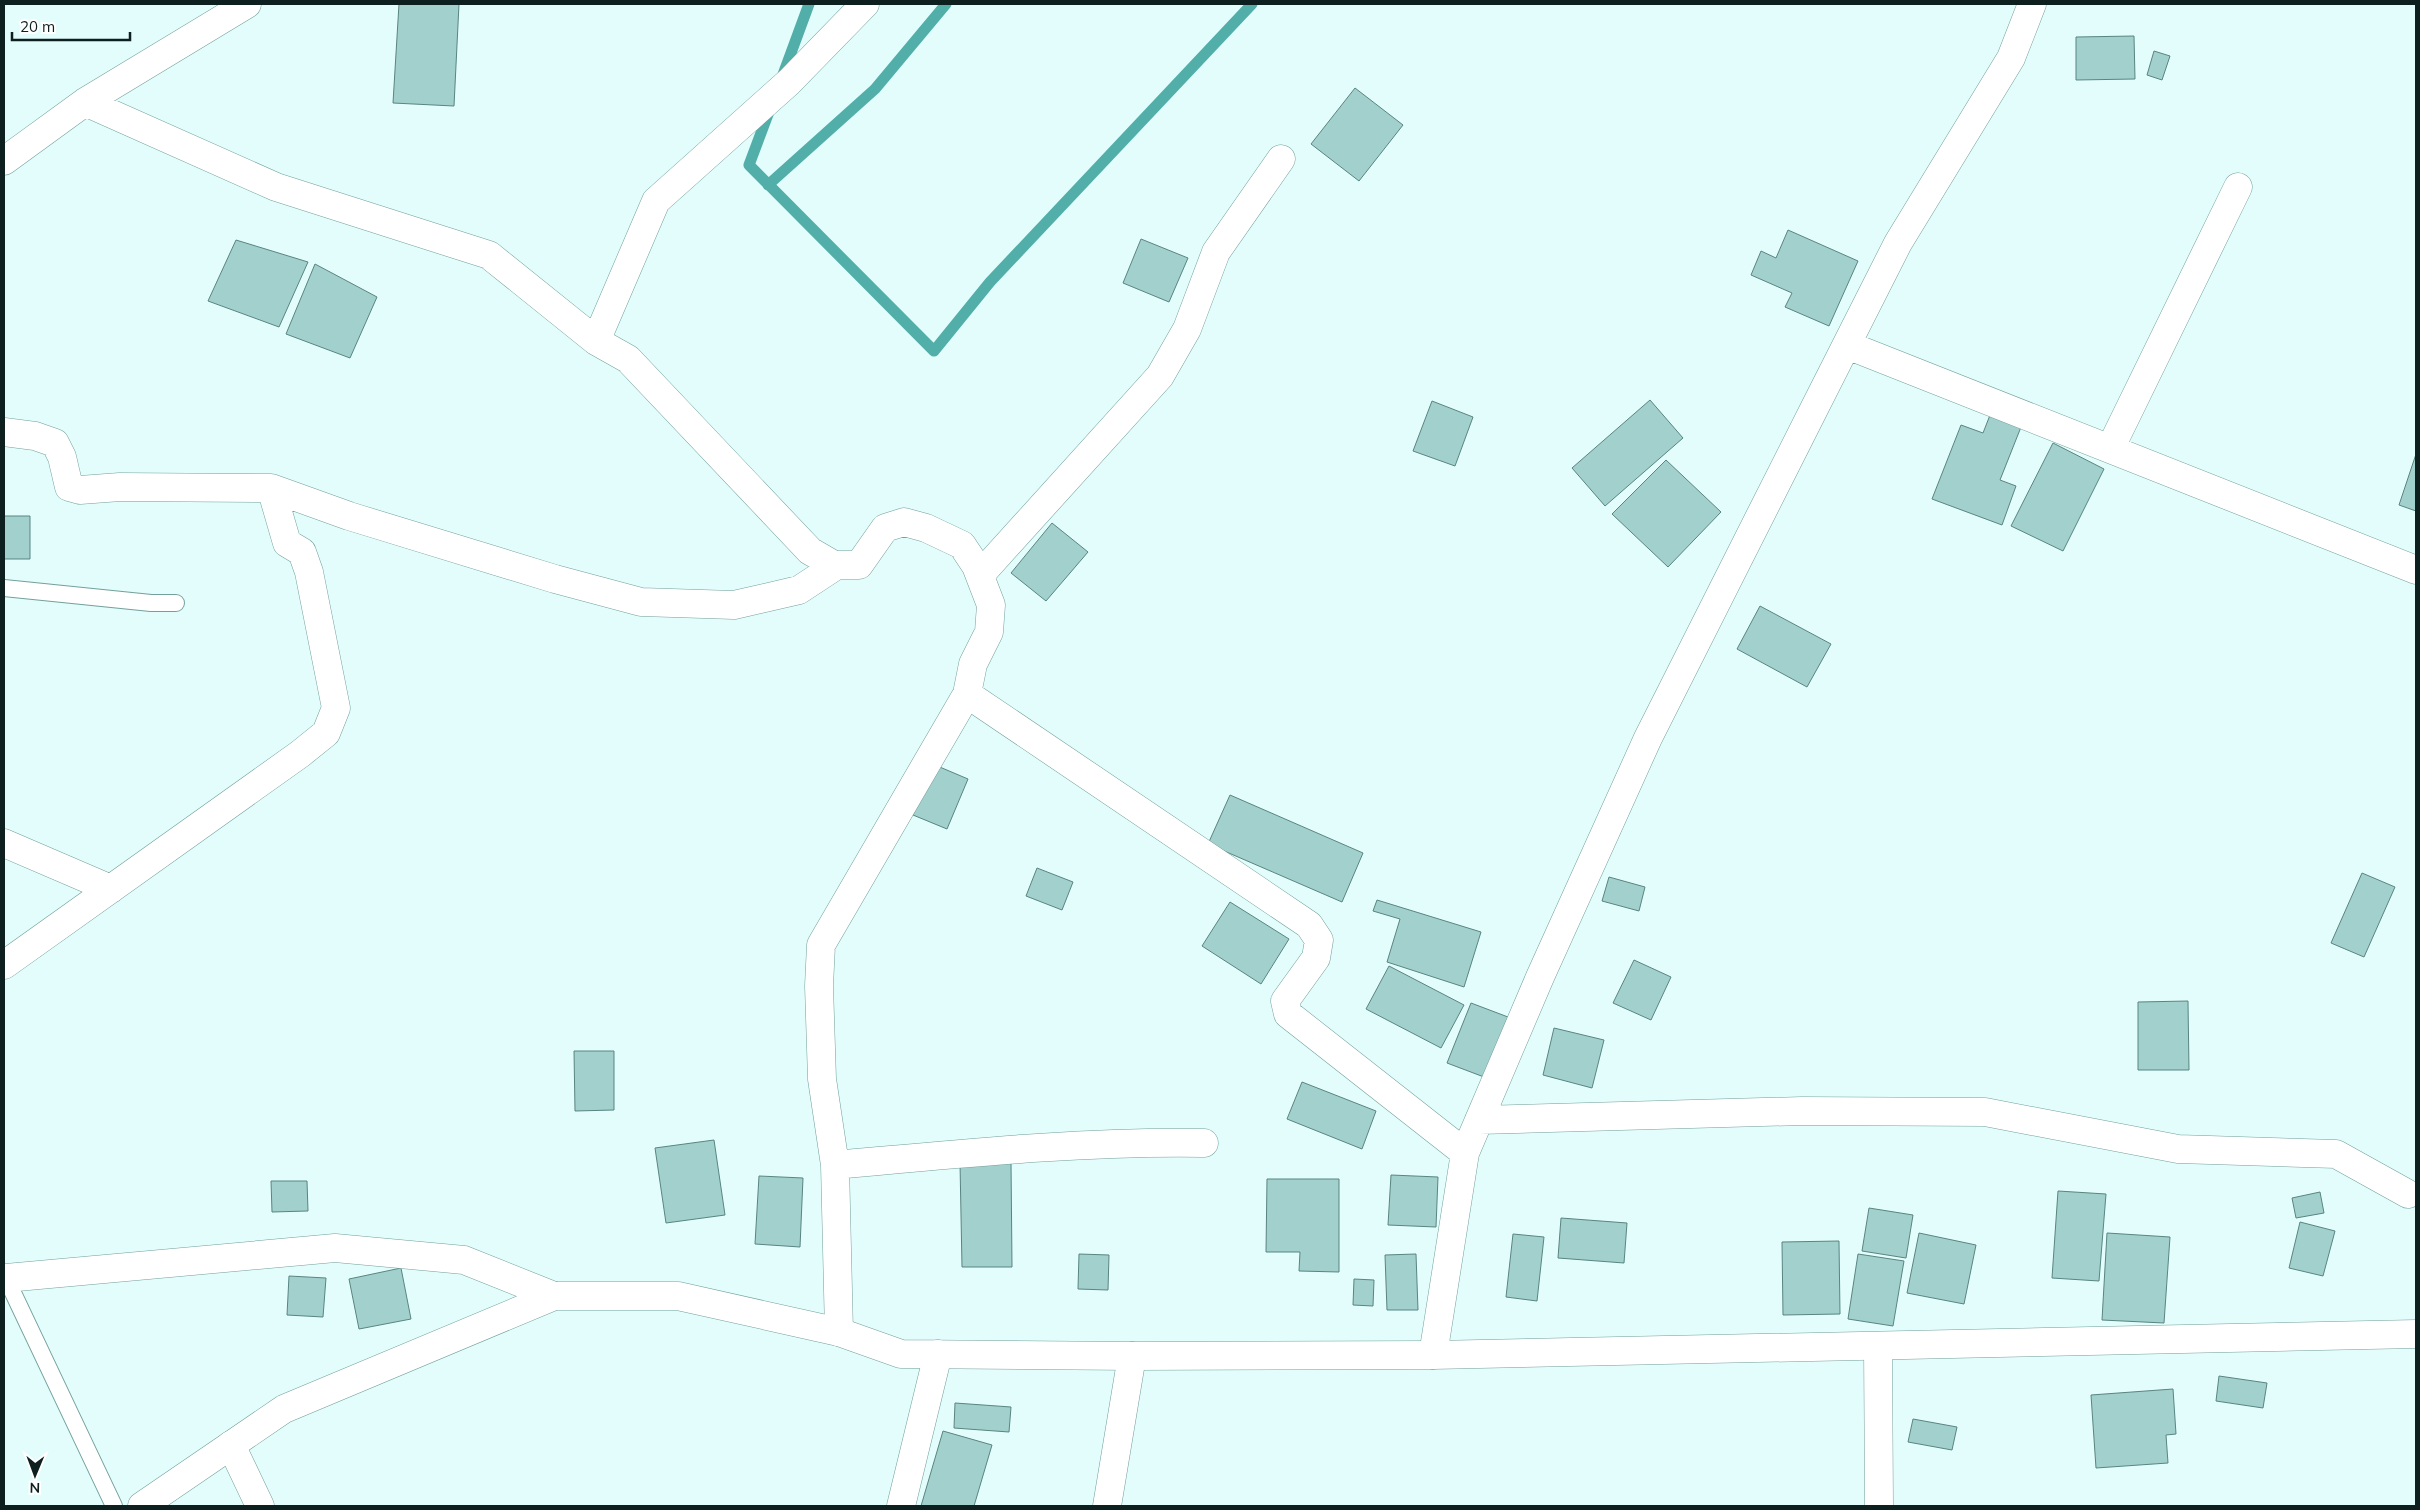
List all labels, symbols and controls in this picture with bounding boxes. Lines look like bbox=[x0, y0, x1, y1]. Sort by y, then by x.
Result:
scale bar bbox=[12, 10, 130, 42]
text: 20 m bbox=[20, 17, 55, 36]
north arrow bbox=[10, 1450, 60, 1500]
text: N bbox=[29, 1479, 40, 1497]

